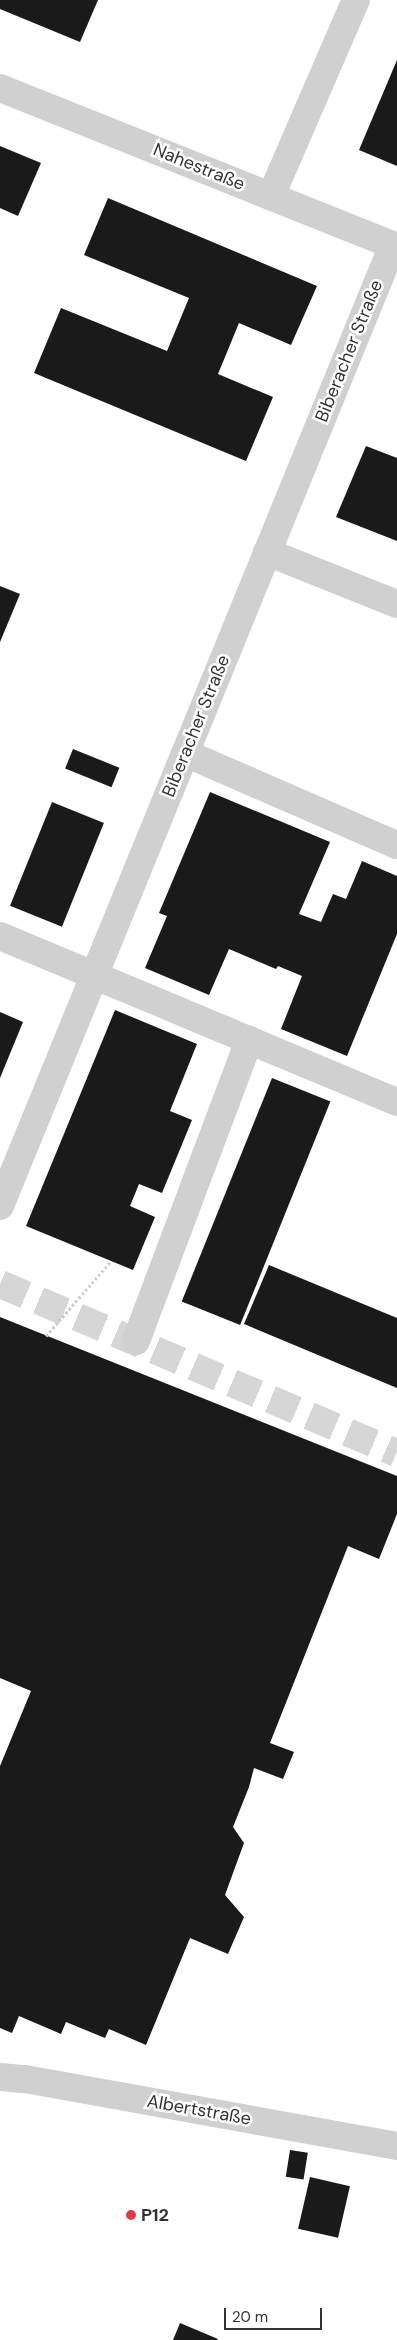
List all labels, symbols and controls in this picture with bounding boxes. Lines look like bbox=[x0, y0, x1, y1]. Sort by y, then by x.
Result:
street label: Nahestraße bbox=[150, 139, 248, 195]
street label: Biberacher Straße bbox=[311, 277, 387, 425]
street label: Biberacher Straße bbox=[158, 652, 234, 800]
street label: Albertstraße bbox=[145, 2090, 253, 2130]
place label: P12 bbox=[141, 2204, 169, 2226]
marker: P12 bbox=[125, 2209, 137, 2221]
scale bar bbox=[227, 2298, 324, 2330]
text: 20 m bbox=[232, 2307, 268, 2327]

